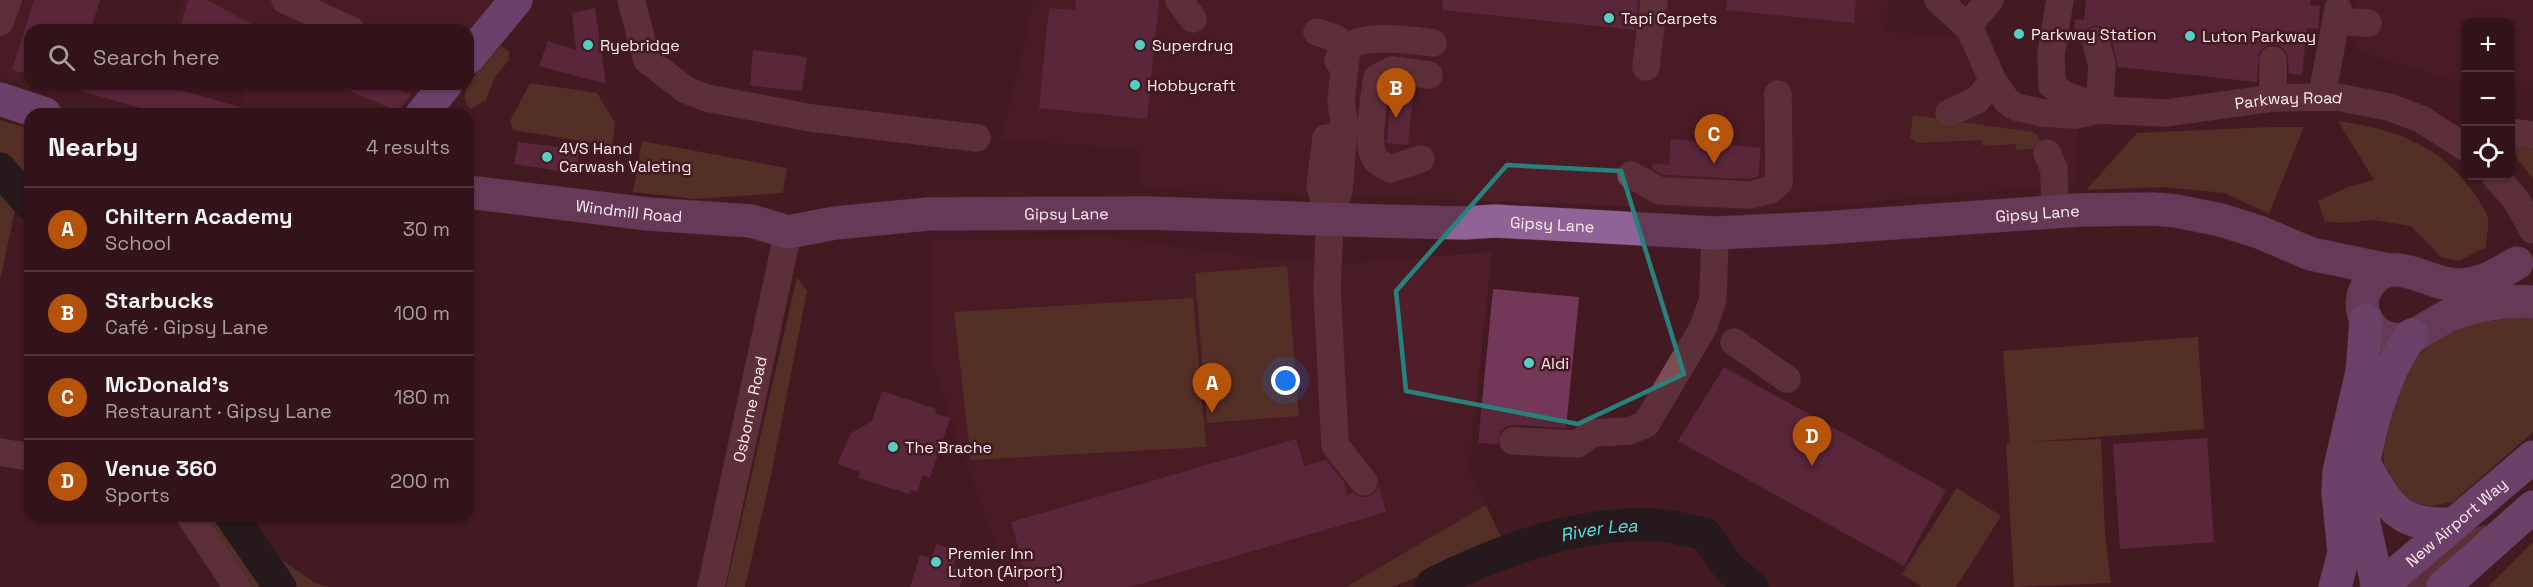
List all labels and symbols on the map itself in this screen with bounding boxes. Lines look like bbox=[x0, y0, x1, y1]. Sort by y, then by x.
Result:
place label: Tapi Carpets bbox=[1621, 8, 1717, 29]
marker: Tapi Carpets bbox=[1602, 11, 1616, 25]
place label: Parkway Station bbox=[2031, 24, 2157, 45]
place label: Luton Parkway bbox=[2202, 26, 2316, 47]
marker: Parkway Station bbox=[2012, 27, 2026, 41]
marker: Luton Parkway bbox=[2183, 29, 2197, 43]
place label: Ryebridge bbox=[600, 35, 680, 56]
place label: Superdrug bbox=[1152, 35, 1234, 56]
marker: Ryebridge bbox=[581, 38, 595, 52]
marker: Superdrug bbox=[1133, 38, 1147, 52]
pin: B bbox=[1376, 68, 1416, 118]
place label: Hobbycraft bbox=[1147, 75, 1236, 96]
marker: Hobbycraft bbox=[1128, 78, 1142, 92]
street label: Parkway Road bbox=[2233, 86, 2344, 114]
pin: C bbox=[1694, 114, 1734, 164]
place label: 4VS Hand Carwash Valeting bbox=[559, 138, 691, 177]
marker: 4VS Hand Carwash Valeting bbox=[540, 150, 554, 164]
street label: Windmill Road bbox=[574, 195, 683, 227]
street label: Gipsy Lane bbox=[1995, 200, 2080, 226]
street label: Gipsy Lane bbox=[1024, 203, 1109, 224]
street label: Gipsy Lane bbox=[1510, 211, 1595, 237]
place label: Aldi bbox=[1541, 353, 1569, 374]
street label: Osborne Road bbox=[728, 354, 771, 464]
marker: Aldi bbox=[1522, 356, 1536, 370]
pin: A bbox=[1192, 364, 1232, 413]
your location bbox=[1271, 366, 1300, 395]
pin: D bbox=[1792, 416, 1832, 466]
place label: The Brache bbox=[905, 437, 992, 458]
marker: The Brache bbox=[886, 440, 900, 454]
street label: New Airport Way bbox=[2401, 473, 2511, 571]
water label: River Lea bbox=[1558, 513, 1638, 546]
place label: Premier Inn Luton (Airport) bbox=[948, 543, 1063, 582]
marker: Premier Inn Luton (Airport) bbox=[929, 555, 943, 569]

